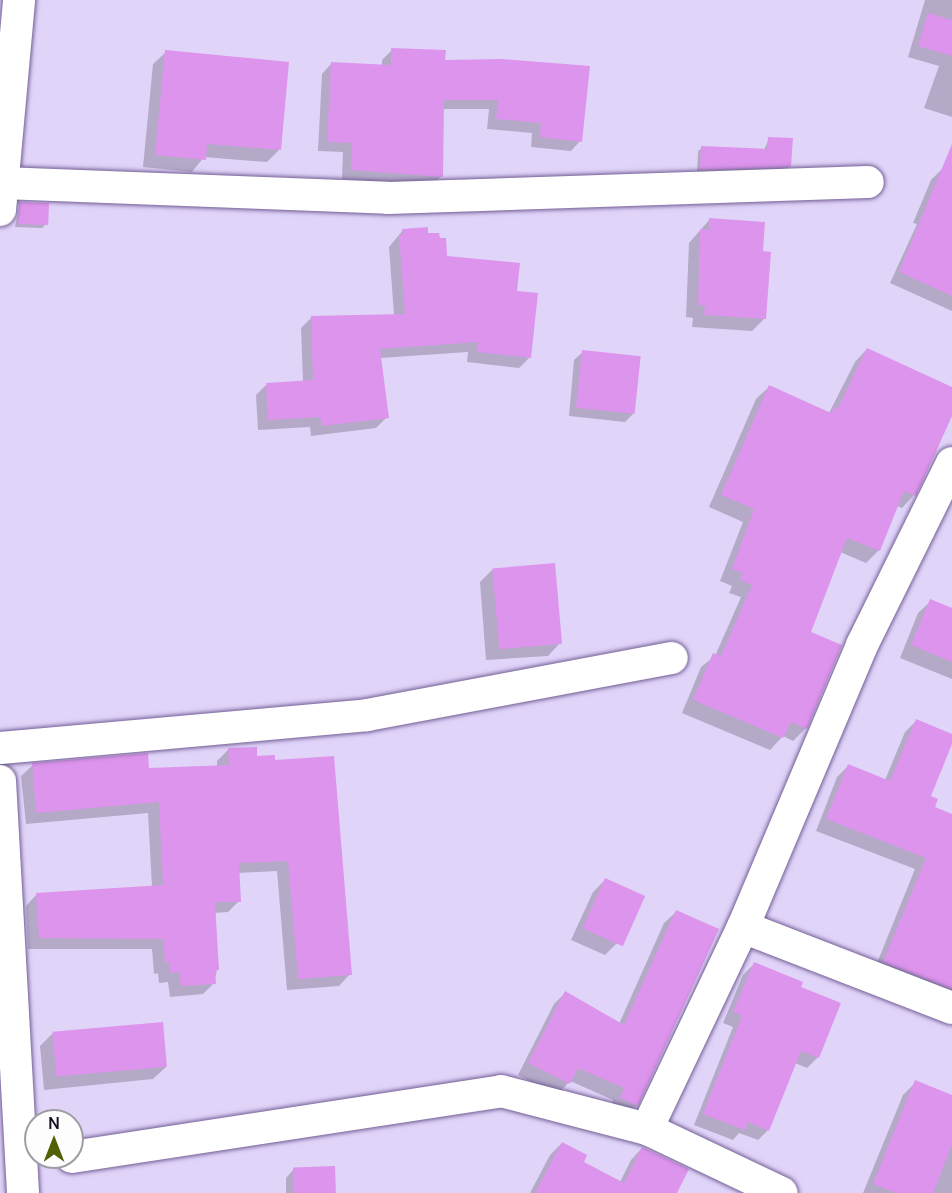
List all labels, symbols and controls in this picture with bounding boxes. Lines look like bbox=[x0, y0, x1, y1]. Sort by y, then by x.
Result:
north arrow bbox=[24, 1109, 84, 1169]
text: N bbox=[48, 1112, 60, 1134]

